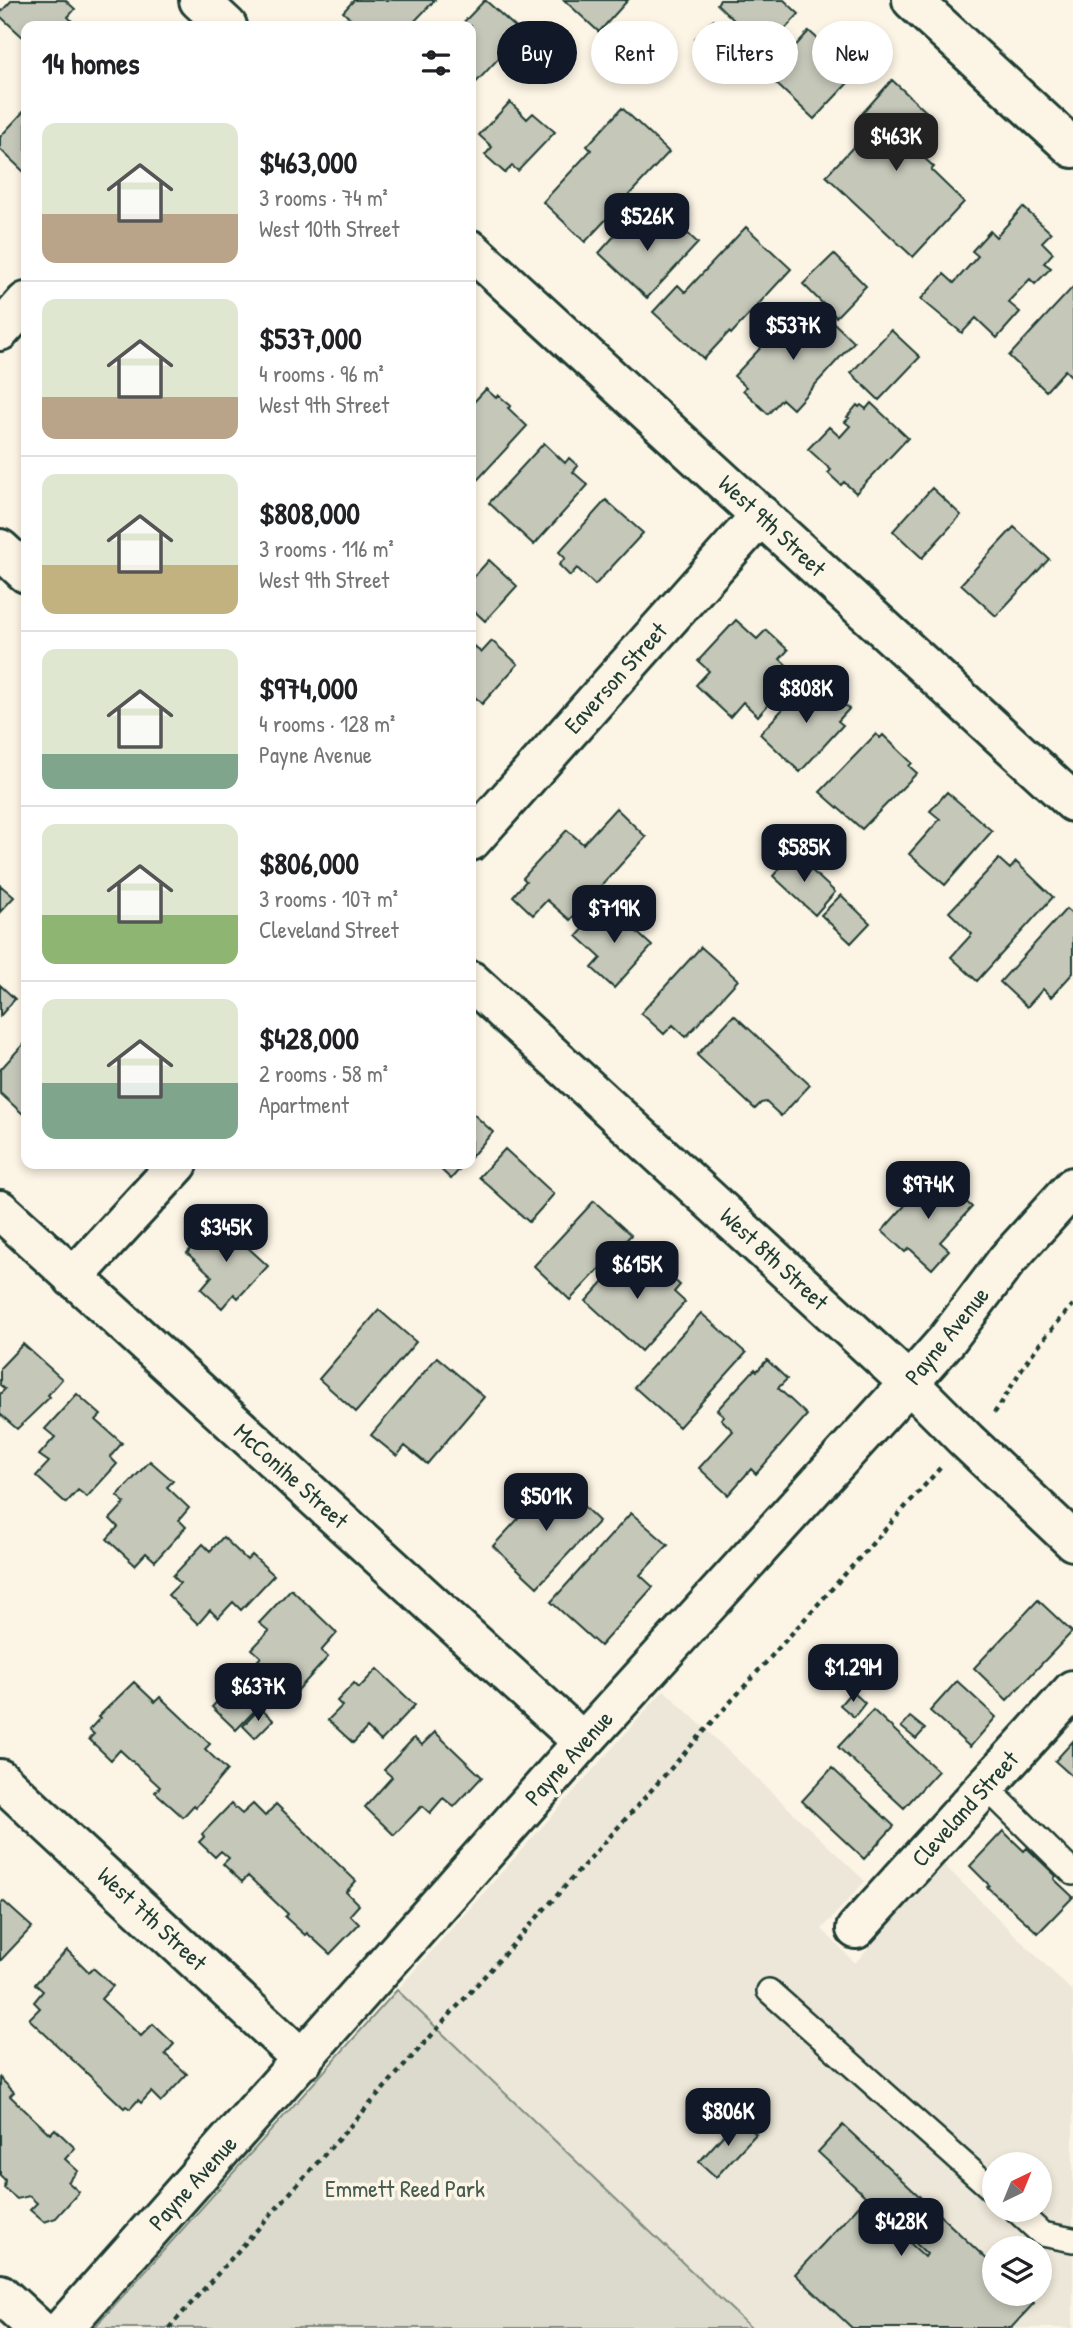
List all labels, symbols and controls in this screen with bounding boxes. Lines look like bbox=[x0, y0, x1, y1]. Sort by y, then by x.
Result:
chip: Buy bbox=[497, 21, 577, 84]
chip: Rent bbox=[591, 21, 678, 84]
chip: Filters bbox=[692, 21, 798, 84]
chip: New bbox=[812, 21, 893, 84]
text: 14 homes bbox=[42, 43, 140, 83]
icon: filters bbox=[417, 44, 455, 82]
pin: $463K bbox=[847, 114, 945, 173]
text: $463K bbox=[870, 120, 922, 151]
text: $463,000 bbox=[259, 142, 357, 182]
icon: home bbox=[98, 151, 182, 235]
text: 3 rooms · 74 m² bbox=[259, 182, 388, 213]
pin: $526K bbox=[598, 194, 696, 253]
text: $526K bbox=[620, 200, 674, 231]
text: West 10th Street bbox=[259, 213, 399, 244]
pin: $537K bbox=[744, 302, 842, 362]
text: $537K bbox=[765, 309, 821, 340]
text: $537,000 bbox=[259, 318, 362, 358]
icon: home bbox=[98, 327, 182, 411]
text: 4 rooms · 96 m² bbox=[259, 358, 384, 389]
text: West 9th Street bbox=[259, 389, 389, 420]
street label: West 9th Street bbox=[712, 467, 834, 584]
text: $808,000 bbox=[259, 493, 360, 533]
icon: home bbox=[98, 502, 182, 586]
text: 3 rooms · 116 m² bbox=[259, 533, 394, 564]
text: West 9th Street bbox=[259, 564, 389, 595]
street label: Eaverson Street bbox=[557, 614, 674, 740]
pin: $808K bbox=[757, 666, 855, 725]
text: $974,000 bbox=[259, 668, 358, 708]
text: $808K bbox=[779, 672, 833, 703]
icon: home bbox=[98, 677, 182, 761]
text: 4 rooms · 128 m² bbox=[259, 708, 395, 739]
text: Payne Avenue bbox=[259, 739, 372, 770]
pin: $585K bbox=[755, 824, 853, 884]
text: $585K bbox=[777, 831, 831, 862]
text: $806,000 bbox=[259, 843, 359, 883]
icon: home bbox=[98, 852, 182, 936]
text: 3 rooms · 107 m² bbox=[259, 883, 398, 914]
pin: $719K bbox=[565, 886, 663, 945]
text: $719K bbox=[588, 892, 640, 923]
text: Cleveland Street bbox=[259, 914, 399, 945]
text: $428,000 bbox=[259, 1018, 359, 1058]
icon: home bbox=[98, 1027, 182, 1111]
text: 2 rooms · 58 m² bbox=[259, 1058, 388, 1089]
text: Apartment bbox=[259, 1089, 349, 1120]
pin: $974K bbox=[879, 1162, 977, 1221]
text: $974K bbox=[902, 1168, 954, 1199]
street label: West 8th Street bbox=[713, 1200, 836, 1317]
pin: $345K bbox=[177, 1204, 275, 1264]
text: $345K bbox=[200, 1211, 252, 1242]
pin: $615K bbox=[588, 1242, 686, 1301]
text: $615K bbox=[612, 1248, 662, 1279]
street label: Payne Avenue bbox=[897, 1279, 996, 1391]
street label: McConihe Street bbox=[228, 1415, 356, 1536]
pin: $501K bbox=[497, 1474, 595, 1533]
text: $501K bbox=[520, 1480, 572, 1511]
pin: $1.29M bbox=[796, 1644, 910, 1704]
text: $1.29M bbox=[824, 1651, 882, 1682]
pin: $637K bbox=[209, 1664, 307, 1723]
text: $637K bbox=[231, 1670, 285, 1701]
street label: Payne Avenue bbox=[517, 1702, 620, 1812]
street label: Cleveland Street bbox=[904, 1743, 1025, 1873]
street label: West 7th Street bbox=[91, 1859, 215, 1978]
pin: $806K bbox=[679, 2088, 777, 2148]
text: $806K bbox=[701, 2095, 755, 2126]
street label: Payne Avenue bbox=[141, 2127, 244, 2237]
north arrow bbox=[982, 2152, 1052, 2222]
map controls bbox=[982, 2152, 1052, 2306]
park label: Emmett Reed Park bbox=[325, 2172, 485, 2204]
pin: $428K bbox=[852, 2198, 950, 2258]
text: $428K bbox=[874, 2205, 928, 2236]
button: layers bbox=[982, 2236, 1052, 2306]

